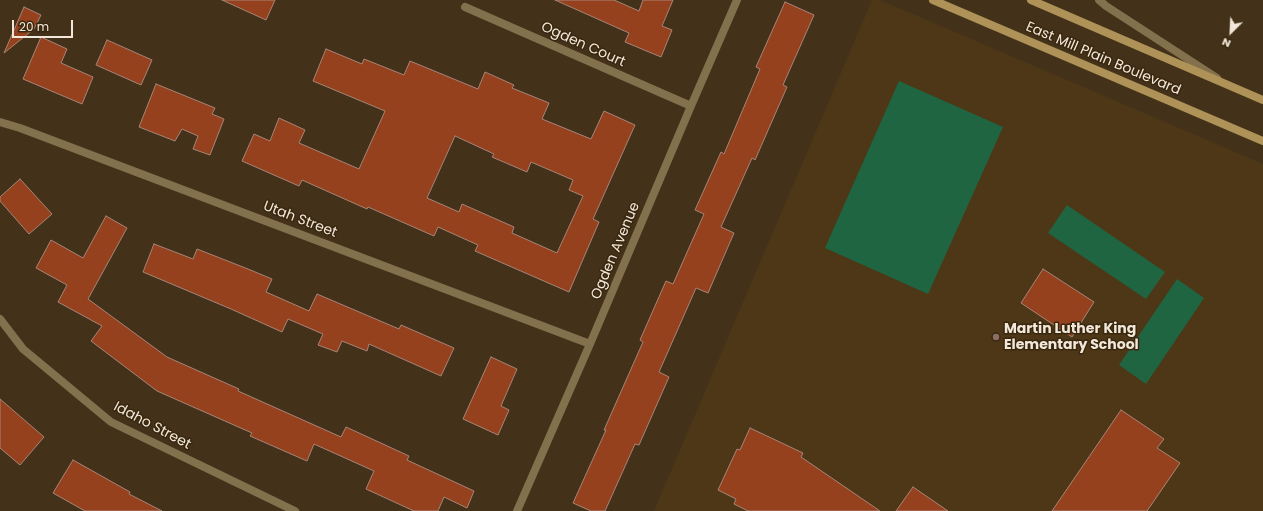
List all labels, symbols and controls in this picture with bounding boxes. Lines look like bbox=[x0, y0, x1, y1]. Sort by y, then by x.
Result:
scale bar bbox=[14, 12, 75, 38]
north arrow bbox=[1211, 12, 1251, 52]
text: 20 m bbox=[19, 18, 49, 35]
street label: Ogden Court bbox=[538, 19, 628, 71]
street label: East Mill Plain Boulevard bbox=[1023, 19, 1183, 99]
text: N bbox=[1219, 34, 1233, 52]
street label: Utah Street bbox=[261, 198, 339, 242]
street label: Ogden Avenue bbox=[588, 200, 644, 302]
place label: Martin Luther King Elementary School bbox=[1004, 321, 1139, 354]
marker: Martin Luther King Elementary School bbox=[991, 332, 1001, 342]
street label: Idaho Street bbox=[111, 399, 193, 453]

